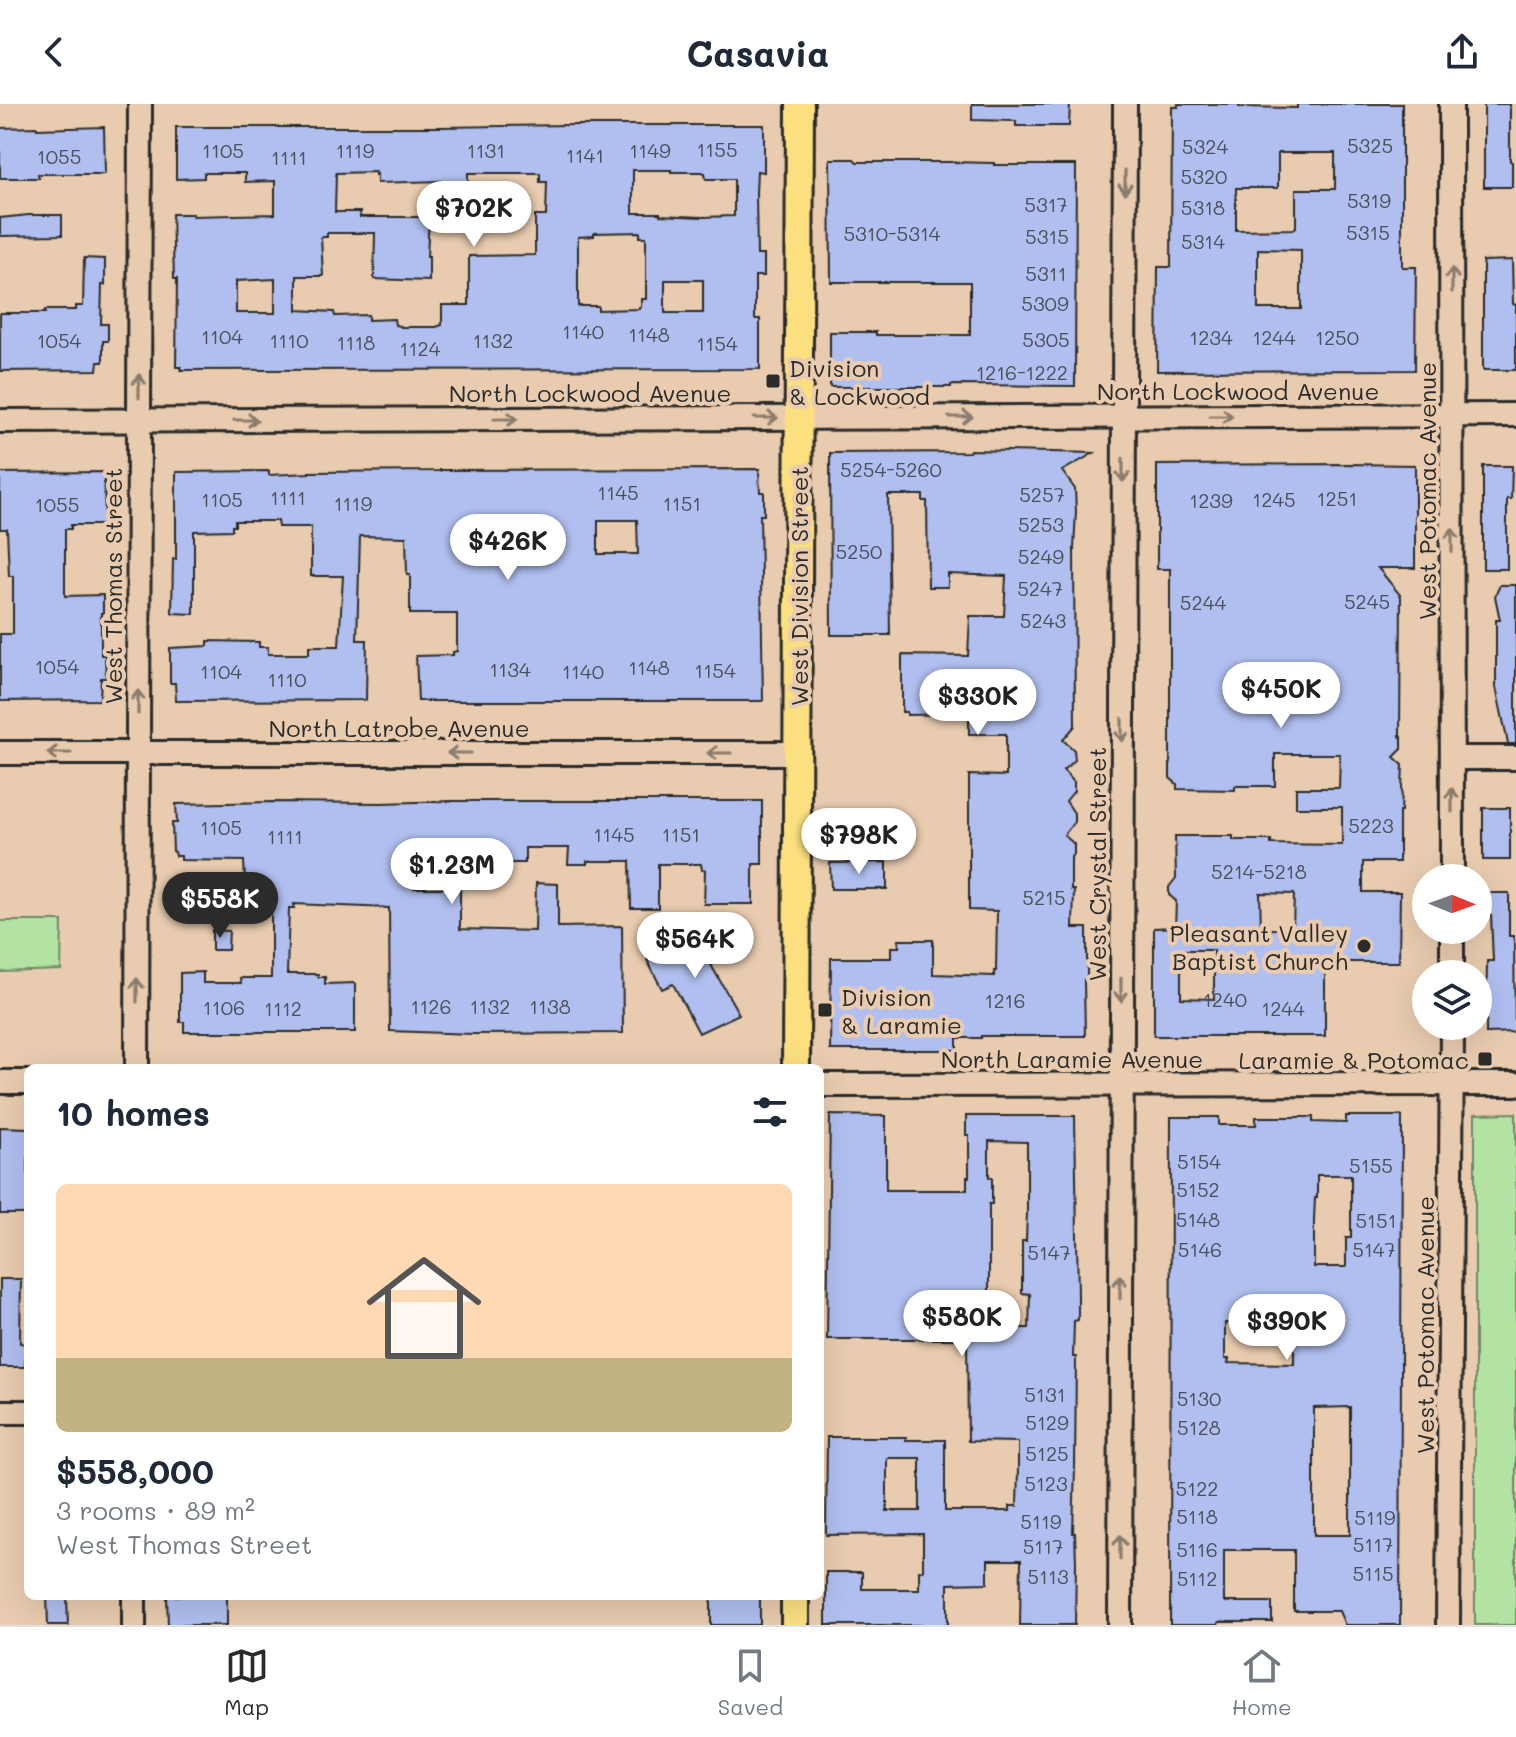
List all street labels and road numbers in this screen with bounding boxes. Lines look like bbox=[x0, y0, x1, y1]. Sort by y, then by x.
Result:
street label: West Potomac Avenue bbox=[1411, 362, 1442, 620]
street label: North Lockwood Avenue bbox=[1097, 375, 1379, 406]
street label: North Lockwood Avenue bbox=[449, 377, 731, 408]
street label: West Division Street bbox=[783, 466, 814, 706]
street label: West Thomas Street bbox=[97, 468, 128, 704]
street label: North Latrobe Avenue bbox=[268, 712, 530, 743]
street label: West Crystal Street bbox=[1081, 747, 1112, 981]
street label: North Laramie Avenue bbox=[941, 1043, 1203, 1074]
street label: West Potomac Avenue bbox=[1409, 1196, 1440, 1454]

